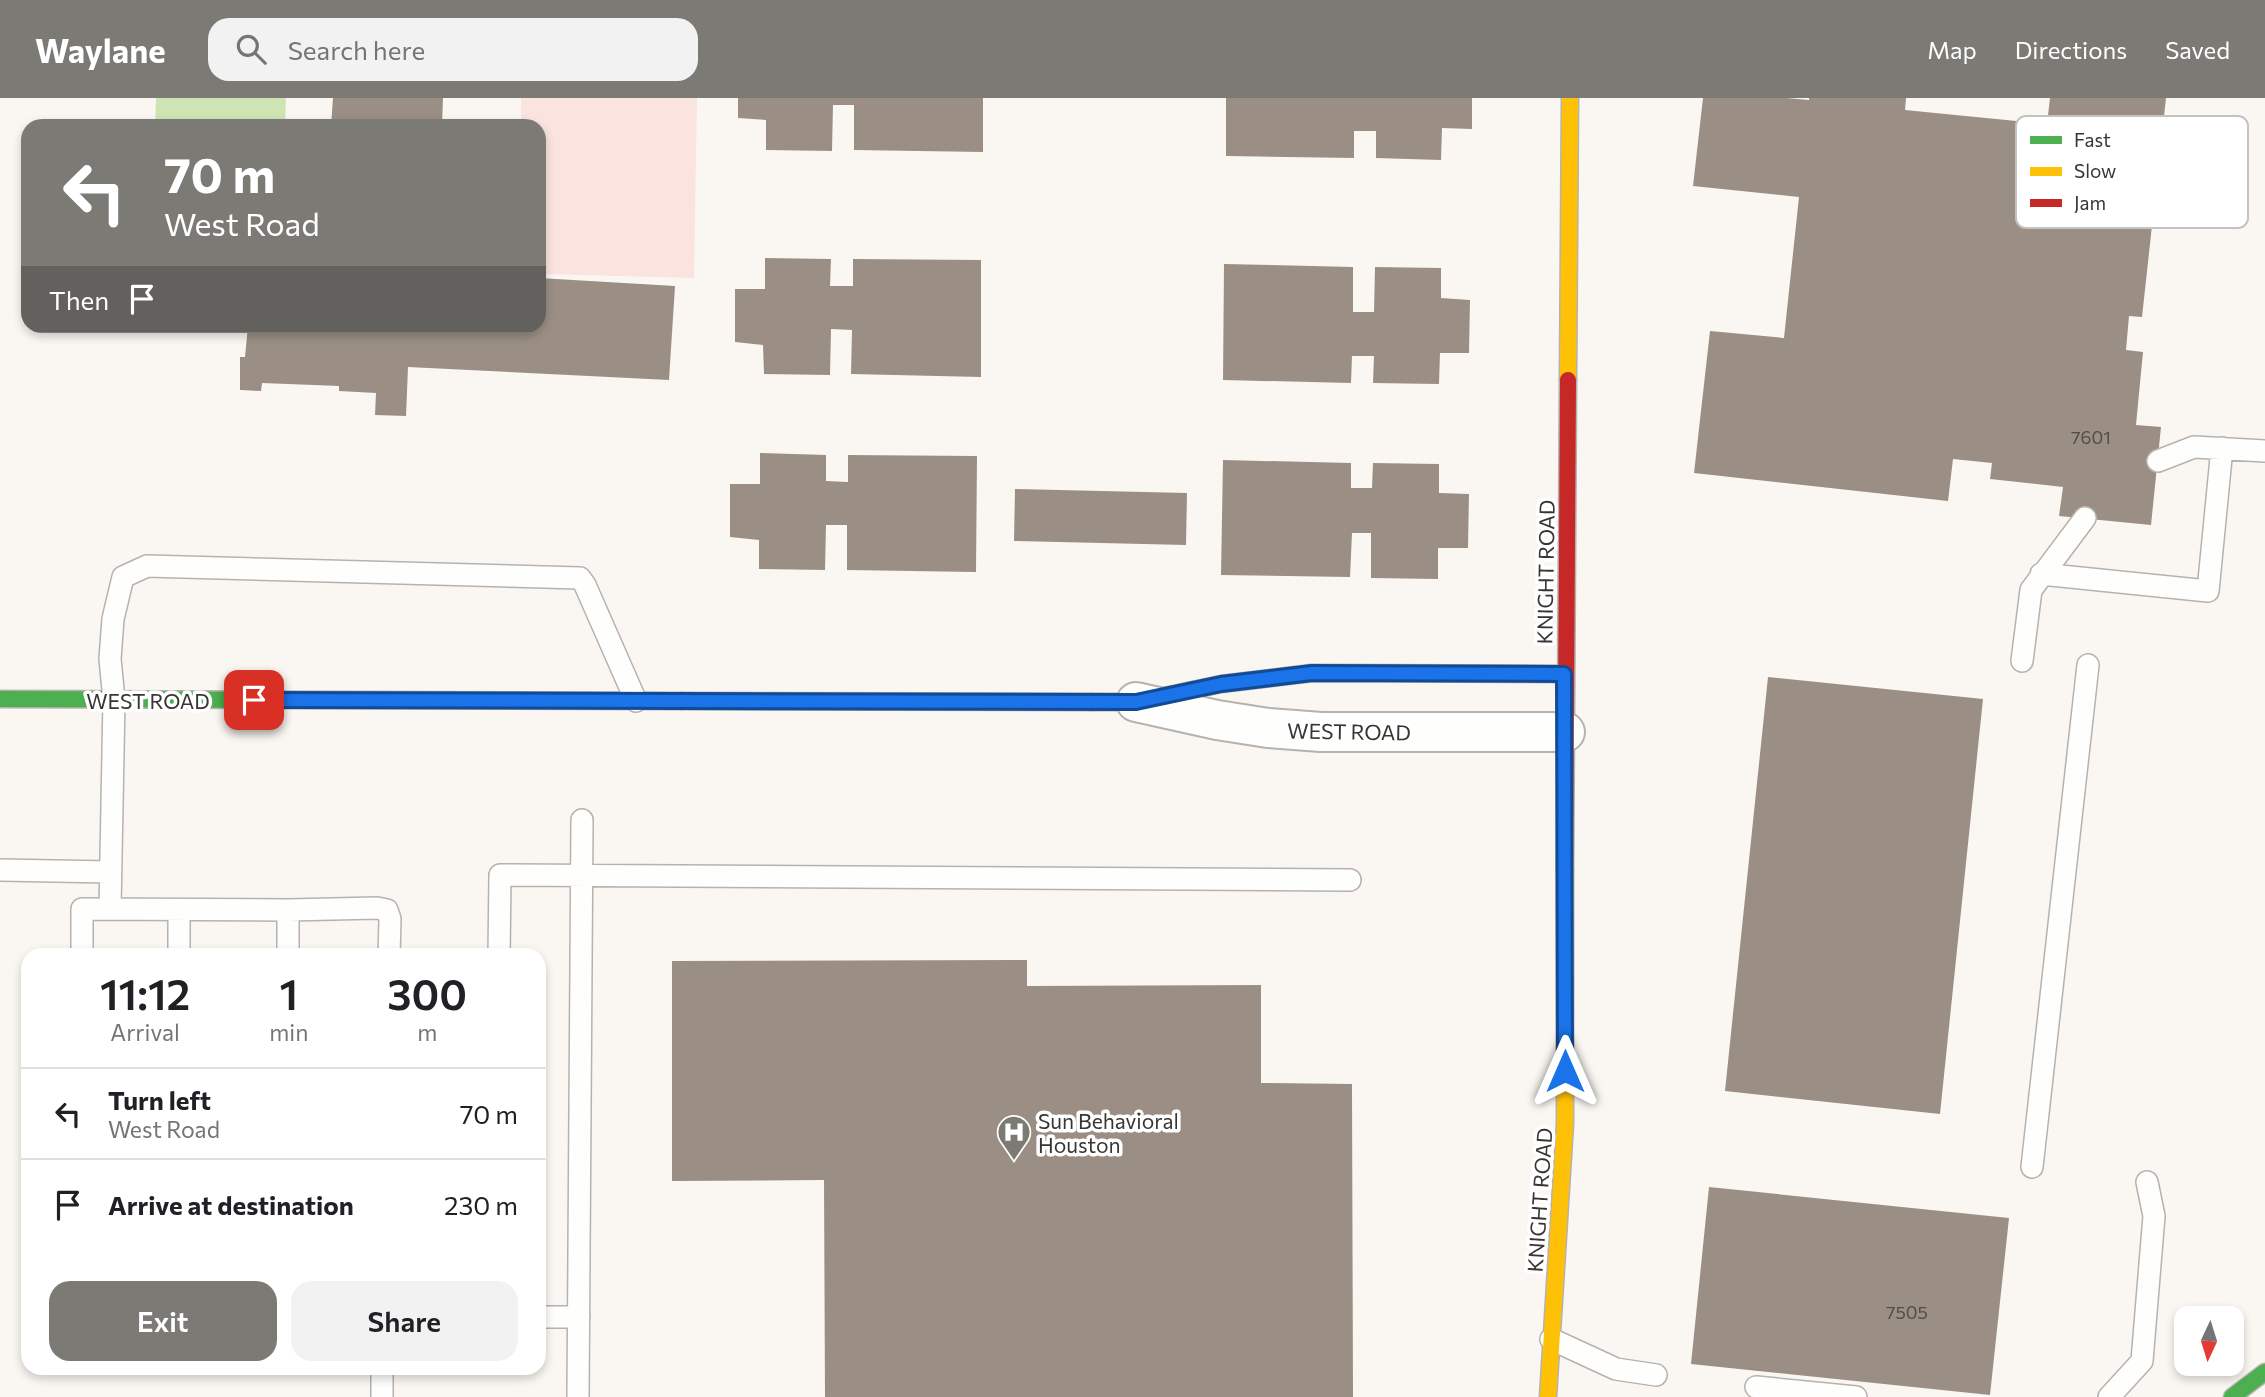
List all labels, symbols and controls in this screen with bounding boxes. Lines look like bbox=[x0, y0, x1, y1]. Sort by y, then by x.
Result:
search box bbox=[208, 18, 698, 81]
text: Waylane bbox=[35, 29, 166, 70]
icon: search bbox=[232, 30, 270, 68]
text: Search here bbox=[288, 34, 425, 65]
text: Map bbox=[1927, 35, 1977, 64]
text: Directions bbox=[2015, 35, 2127, 64]
text: Saved bbox=[2165, 35, 2230, 64]
legend bbox=[2016, 116, 2248, 228]
text: Fast bbox=[2074, 128, 2111, 151]
text: 70 m bbox=[164, 143, 275, 203]
icon: left bbox=[49, 147, 140, 238]
text: Slow bbox=[2074, 159, 2116, 182]
text: Jam bbox=[2074, 191, 2106, 214]
text: West Road bbox=[164, 203, 320, 243]
icon: arrive bbox=[123, 280, 161, 318]
text: Then bbox=[49, 284, 109, 315]
house number: 7601 bbox=[2071, 426, 2111, 448]
street label: KNIGHT ROAD bbox=[1531, 499, 1559, 645]
pin bbox=[224, 670, 284, 730]
icon: arrive bbox=[235, 681, 273, 719]
street label: WEST ROAD bbox=[86, 688, 210, 713]
street label: WEST ROAD bbox=[1287, 717, 1411, 745]
text: 11:12 bbox=[100, 967, 190, 1019]
text: 1 bbox=[279, 967, 298, 1019]
text: 300 bbox=[387, 967, 467, 1019]
text: Arrival bbox=[110, 1018, 180, 1046]
text: min bbox=[269, 1018, 308, 1046]
text: m bbox=[417, 1018, 437, 1046]
position arrow bbox=[1528, 1034, 1602, 1108]
text: Turn left bbox=[108, 1084, 211, 1115]
icon: left bbox=[49, 1095, 87, 1133]
text: 70 m bbox=[460, 1098, 518, 1129]
place label: Sun Behavioral Houston bbox=[1038, 1108, 1179, 1157]
hospital icon: Sun Behavioral Houston bbox=[995, 1113, 1033, 1162]
text: West Road bbox=[108, 1115, 220, 1143]
street label: KNIGHT ROAD bbox=[1521, 1127, 1557, 1273]
icon: arrive bbox=[49, 1186, 87, 1224]
text: Arrive at destination bbox=[108, 1189, 354, 1220]
text: 230 m bbox=[444, 1189, 518, 1220]
button: Exit bbox=[49, 1281, 277, 1361]
button: Share bbox=[291, 1281, 518, 1361]
house number: 7505 bbox=[1886, 1301, 1928, 1323]
north arrow bbox=[2174, 1306, 2244, 1376]
map controls bbox=[2174, 1306, 2244, 1376]

